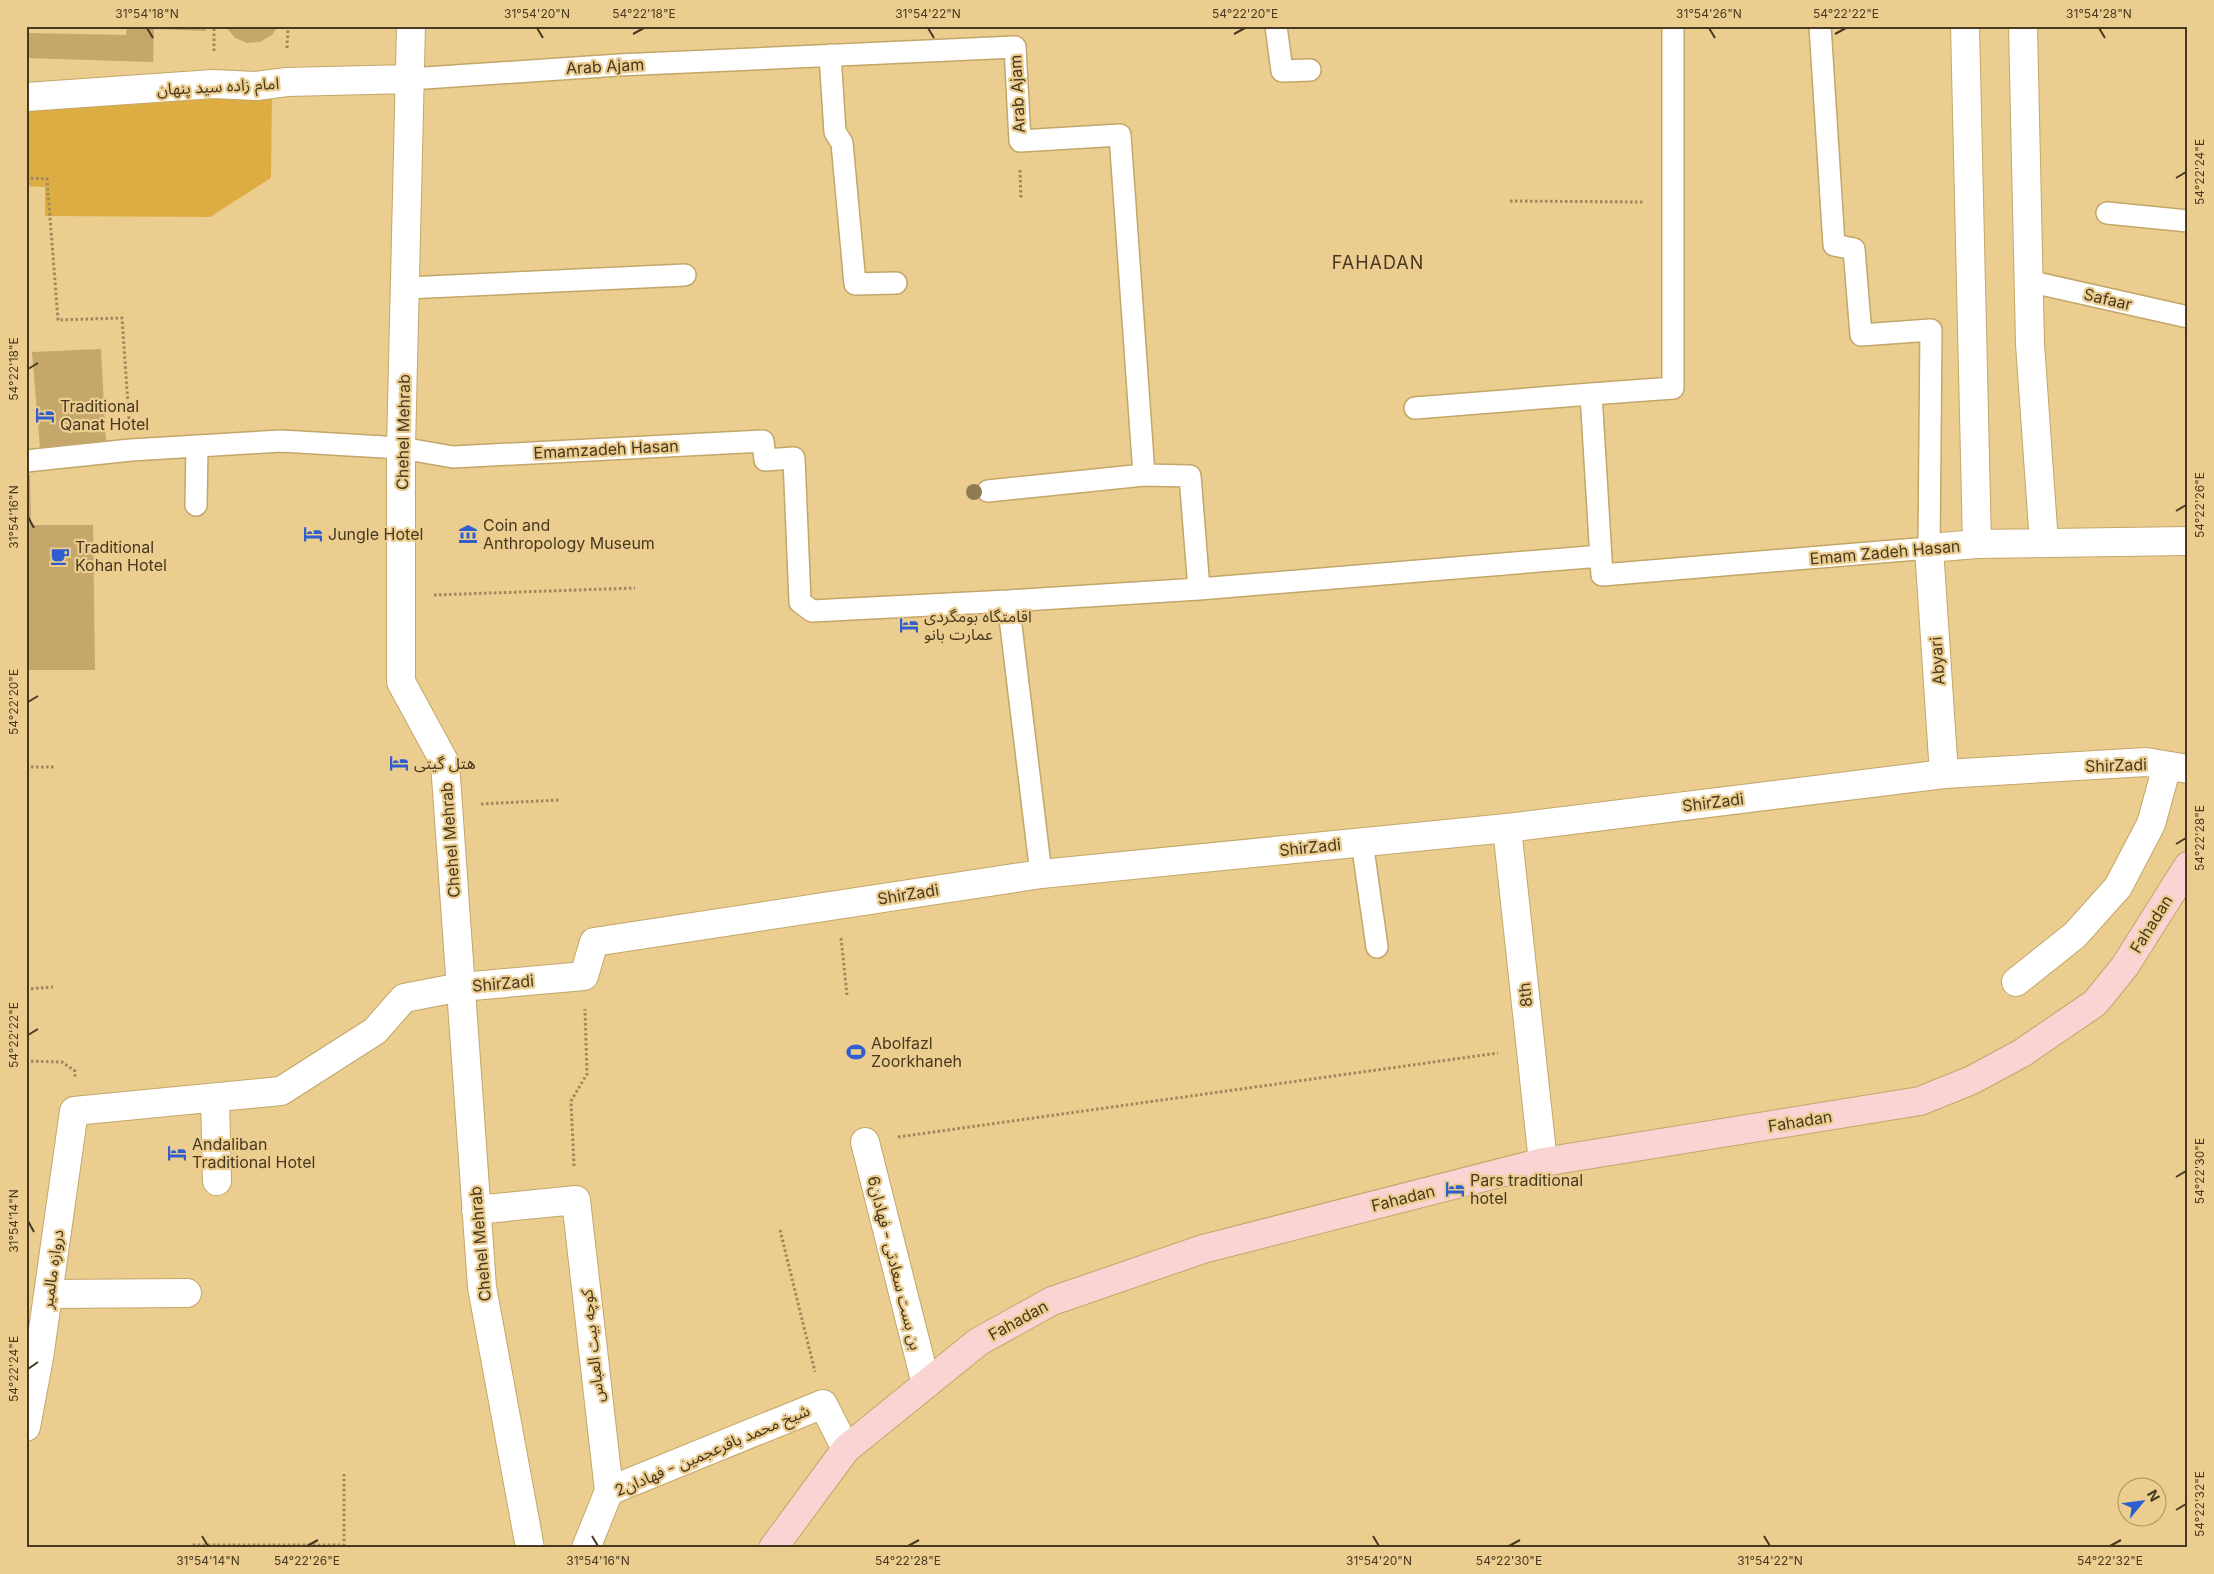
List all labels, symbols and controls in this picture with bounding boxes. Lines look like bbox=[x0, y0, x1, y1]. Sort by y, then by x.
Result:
text: 31°54'18"N bbox=[115, 6, 179, 21]
text: 31°54'20"N bbox=[504, 6, 570, 21]
text: 54°22'18"E bbox=[612, 6, 676, 21]
text: 31°54'22"N bbox=[895, 6, 961, 21]
text: 54°22'20"E bbox=[1212, 6, 1278, 21]
text: 31°54'26"N bbox=[1676, 6, 1742, 21]
text: 54°22'22"E bbox=[1813, 6, 1879, 21]
text: 31°54'28"N bbox=[2066, 6, 2132, 21]
street label: Arab Ajam bbox=[565, 54, 645, 78]
street label: Arab Ajam bbox=[1005, 54, 1029, 134]
street label: امام زاده سید پنهان bbox=[156, 73, 280, 102]
text: 54°22'24"E bbox=[2192, 139, 2207, 205]
district label: FAHADAN bbox=[1332, 252, 1424, 273]
street label: Safaar bbox=[2082, 284, 2134, 314]
text: 54°22'18"E bbox=[6, 337, 21, 401]
street label: Chehel Mehrab bbox=[392, 374, 414, 490]
place label: Traditional Qanat Hotel bbox=[60, 396, 149, 434]
hotel icon: Traditional Qanat Hotel bbox=[34, 404, 56, 426]
street label: Emamzadeh Hasan bbox=[533, 435, 679, 463]
text: 54°22'26"E bbox=[2192, 472, 2207, 538]
text: 31°54'16"N bbox=[6, 485, 21, 549]
place label: Coin and Anthropology Museum bbox=[483, 515, 655, 553]
hotel icon: Jungle Hotel bbox=[302, 523, 324, 545]
museum icon: Coin and Anthropology Museum bbox=[457, 523, 479, 545]
place label: Jungle Hotel bbox=[328, 524, 423, 544]
street label: Emam Zadeh Hasan bbox=[1809, 535, 1961, 569]
place label: Traditional Kohan Hotel bbox=[75, 537, 167, 575]
cafe icon: Traditional Kohan Hotel bbox=[49, 545, 71, 567]
place label: اقامتگاه بومگردی عمارت بانو bbox=[924, 606, 1032, 644]
hotel icon: اقامتگاه بومگردی عمارت بانو bbox=[898, 614, 920, 636]
street label: Abyari bbox=[1925, 636, 1949, 686]
text: 54°22'20"E bbox=[6, 669, 21, 735]
hotel icon: هتل گیتی bbox=[388, 752, 410, 774]
place label: هتل گیتی bbox=[414, 753, 476, 773]
street label: ShirZadi bbox=[2085, 754, 2147, 776]
street label: Chehel Mehrab bbox=[436, 782, 464, 898]
street label: ShirZadi bbox=[1681, 788, 1745, 816]
text: 54°22'28"E bbox=[2192, 805, 2207, 871]
street label: ShirZadi bbox=[1278, 834, 1342, 860]
street label: ShirZadi bbox=[876, 879, 940, 909]
street label: Fahadan bbox=[2125, 891, 2177, 957]
street label: ShirZadi bbox=[471, 970, 535, 996]
street label: 8th bbox=[1514, 982, 1536, 1008]
text: 54°22'22"E bbox=[6, 1002, 21, 1068]
place label: Abolfazl Zoorkhaneh bbox=[871, 1033, 962, 1071]
sports icon: Abolfazl Zoorkhaneh bbox=[845, 1041, 867, 1063]
street label: Fahadan bbox=[1766, 1106, 1834, 1136]
place label: Andaliban Traditional Hotel bbox=[192, 1134, 315, 1172]
text: 54°22'30"E bbox=[2192, 1138, 2207, 1204]
hotel icon: Andaliban Traditional Hotel bbox=[166, 1142, 188, 1164]
place label: Pars traditional hotel bbox=[1470, 1170, 1583, 1208]
street label: بن بست سعادتی - فهادان6 bbox=[864, 1174, 926, 1352]
hotel icon: Pars traditional hotel bbox=[1444, 1178, 1466, 1200]
street label: Fahadan bbox=[1369, 1180, 1437, 1216]
street label: Chehel Mehrab bbox=[465, 1186, 495, 1302]
text: 31°54'14"N bbox=[6, 1189, 21, 1253]
street label: دروازه مالمیر bbox=[36, 1228, 67, 1311]
street label: کوچه بيت العباس bbox=[576, 1288, 609, 1404]
street label: Fahadan bbox=[985, 1296, 1051, 1344]
text: 54°22'24"E bbox=[6, 1336, 21, 1402]
street label: شیخ محمد باقرعجمین - فهادان2 bbox=[611, 1400, 814, 1503]
text: 54°22'32"E bbox=[2192, 1471, 2207, 1537]
north arrow bbox=[2116, 1476, 2166, 1526]
text: N bbox=[2144, 1487, 2164, 1504]
text: 31°54'14"N bbox=[176, 1553, 240, 1568]
text: 54°22'26"E bbox=[274, 1553, 340, 1568]
text: 31°54'16"N bbox=[566, 1553, 630, 1568]
text: 54°22'28"E bbox=[875, 1553, 941, 1568]
text: 31°54'20"N bbox=[1346, 1553, 1412, 1568]
text: 54°22'30"E bbox=[1476, 1553, 1542, 1568]
text: 31°54'22"N bbox=[1737, 1553, 1803, 1568]
text: 54°22'32"E bbox=[2077, 1553, 2143, 1568]

